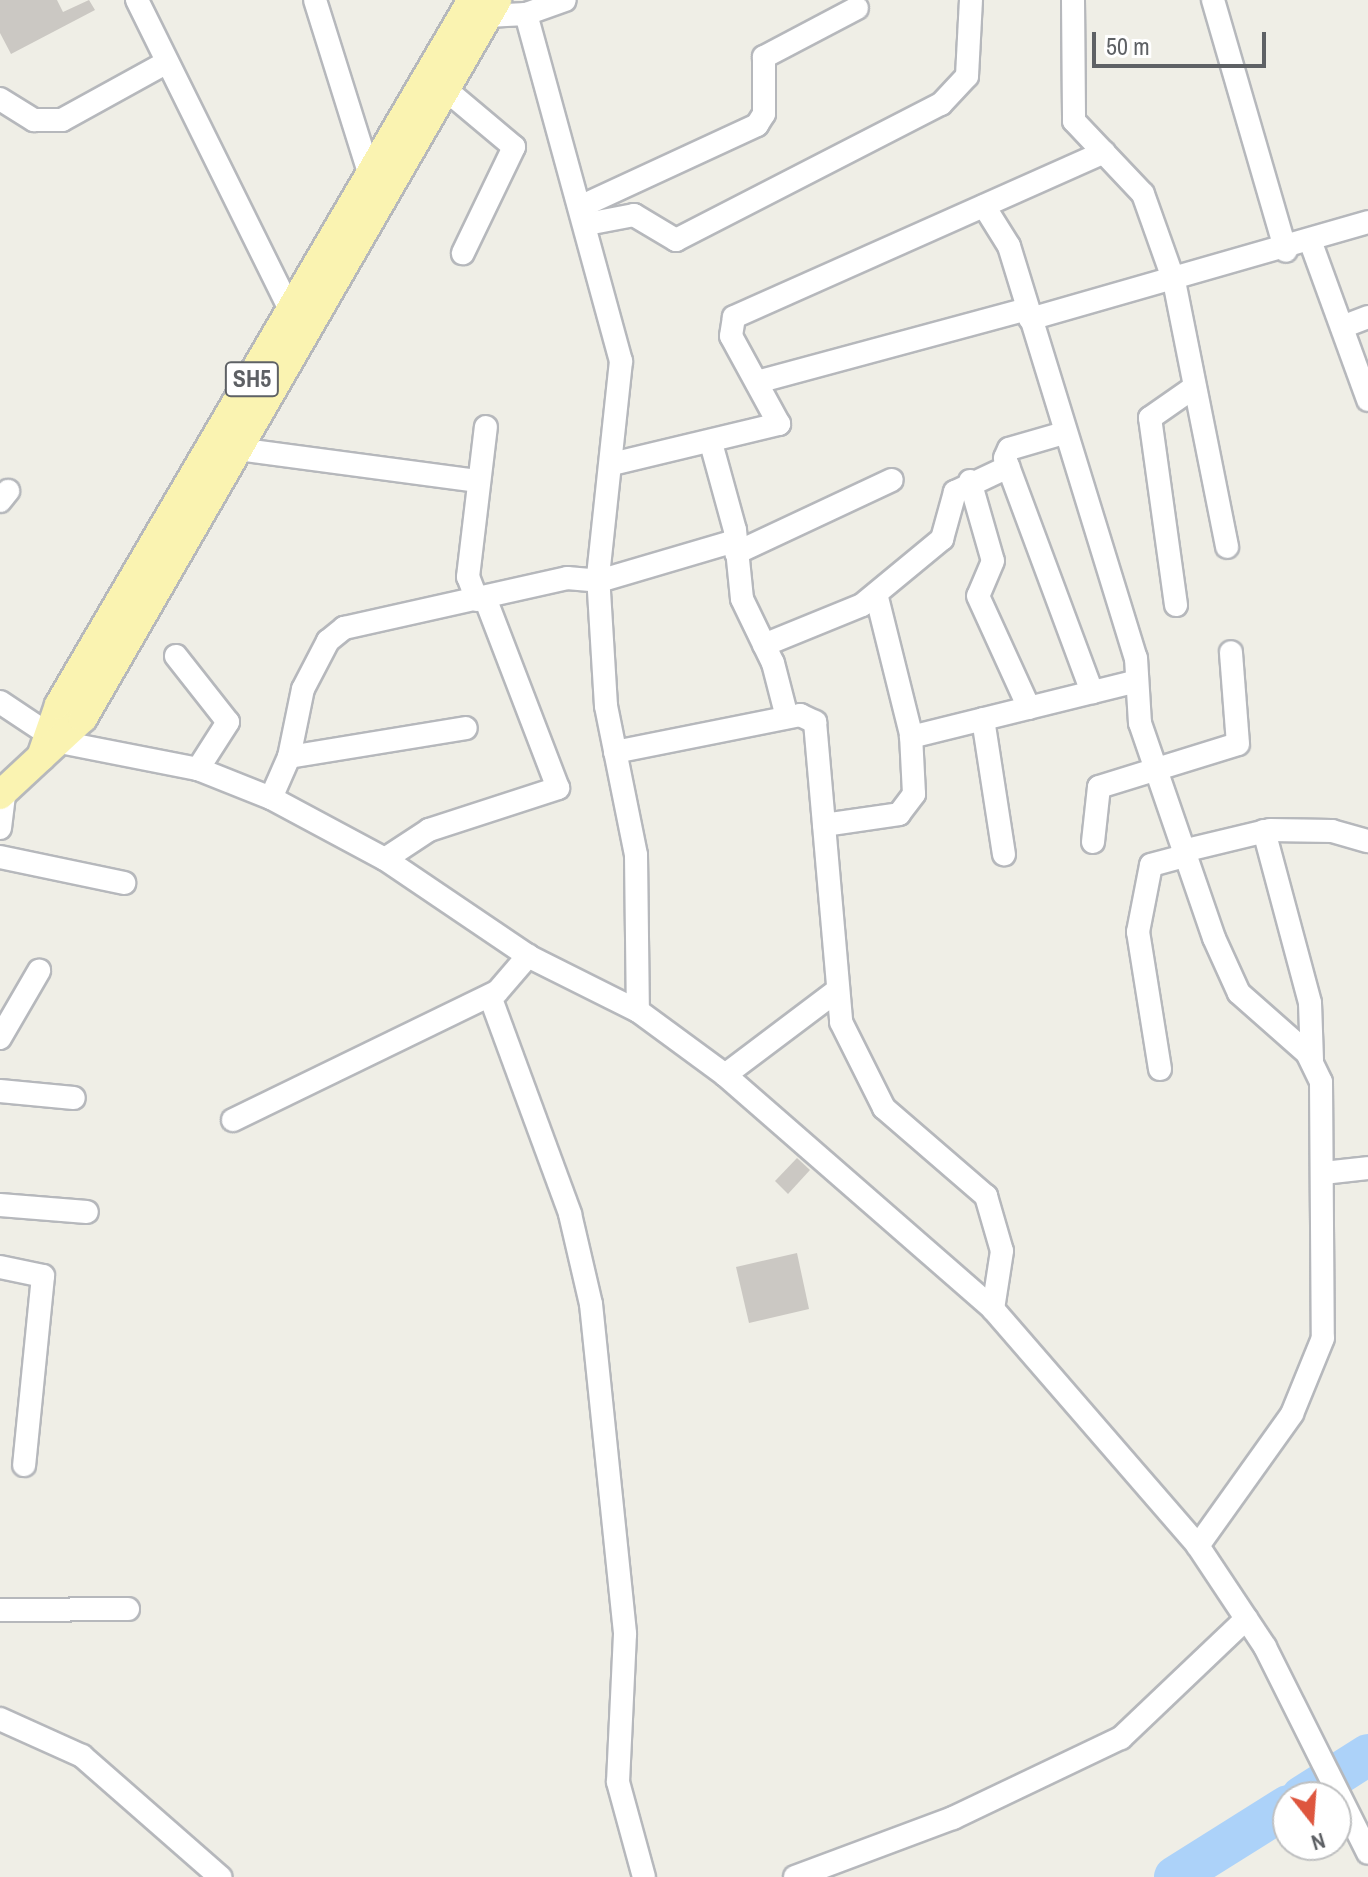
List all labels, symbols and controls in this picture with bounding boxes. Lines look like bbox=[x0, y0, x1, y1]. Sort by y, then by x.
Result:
scale bar bbox=[1096, 16, 1270, 66]
text: 50 m bbox=[1106, 30, 1150, 62]
road number: SH5 bbox=[224, 359, 280, 399]
north arrow bbox=[1272, 1781, 1352, 1861]
text: N bbox=[1308, 1826, 1329, 1858]

